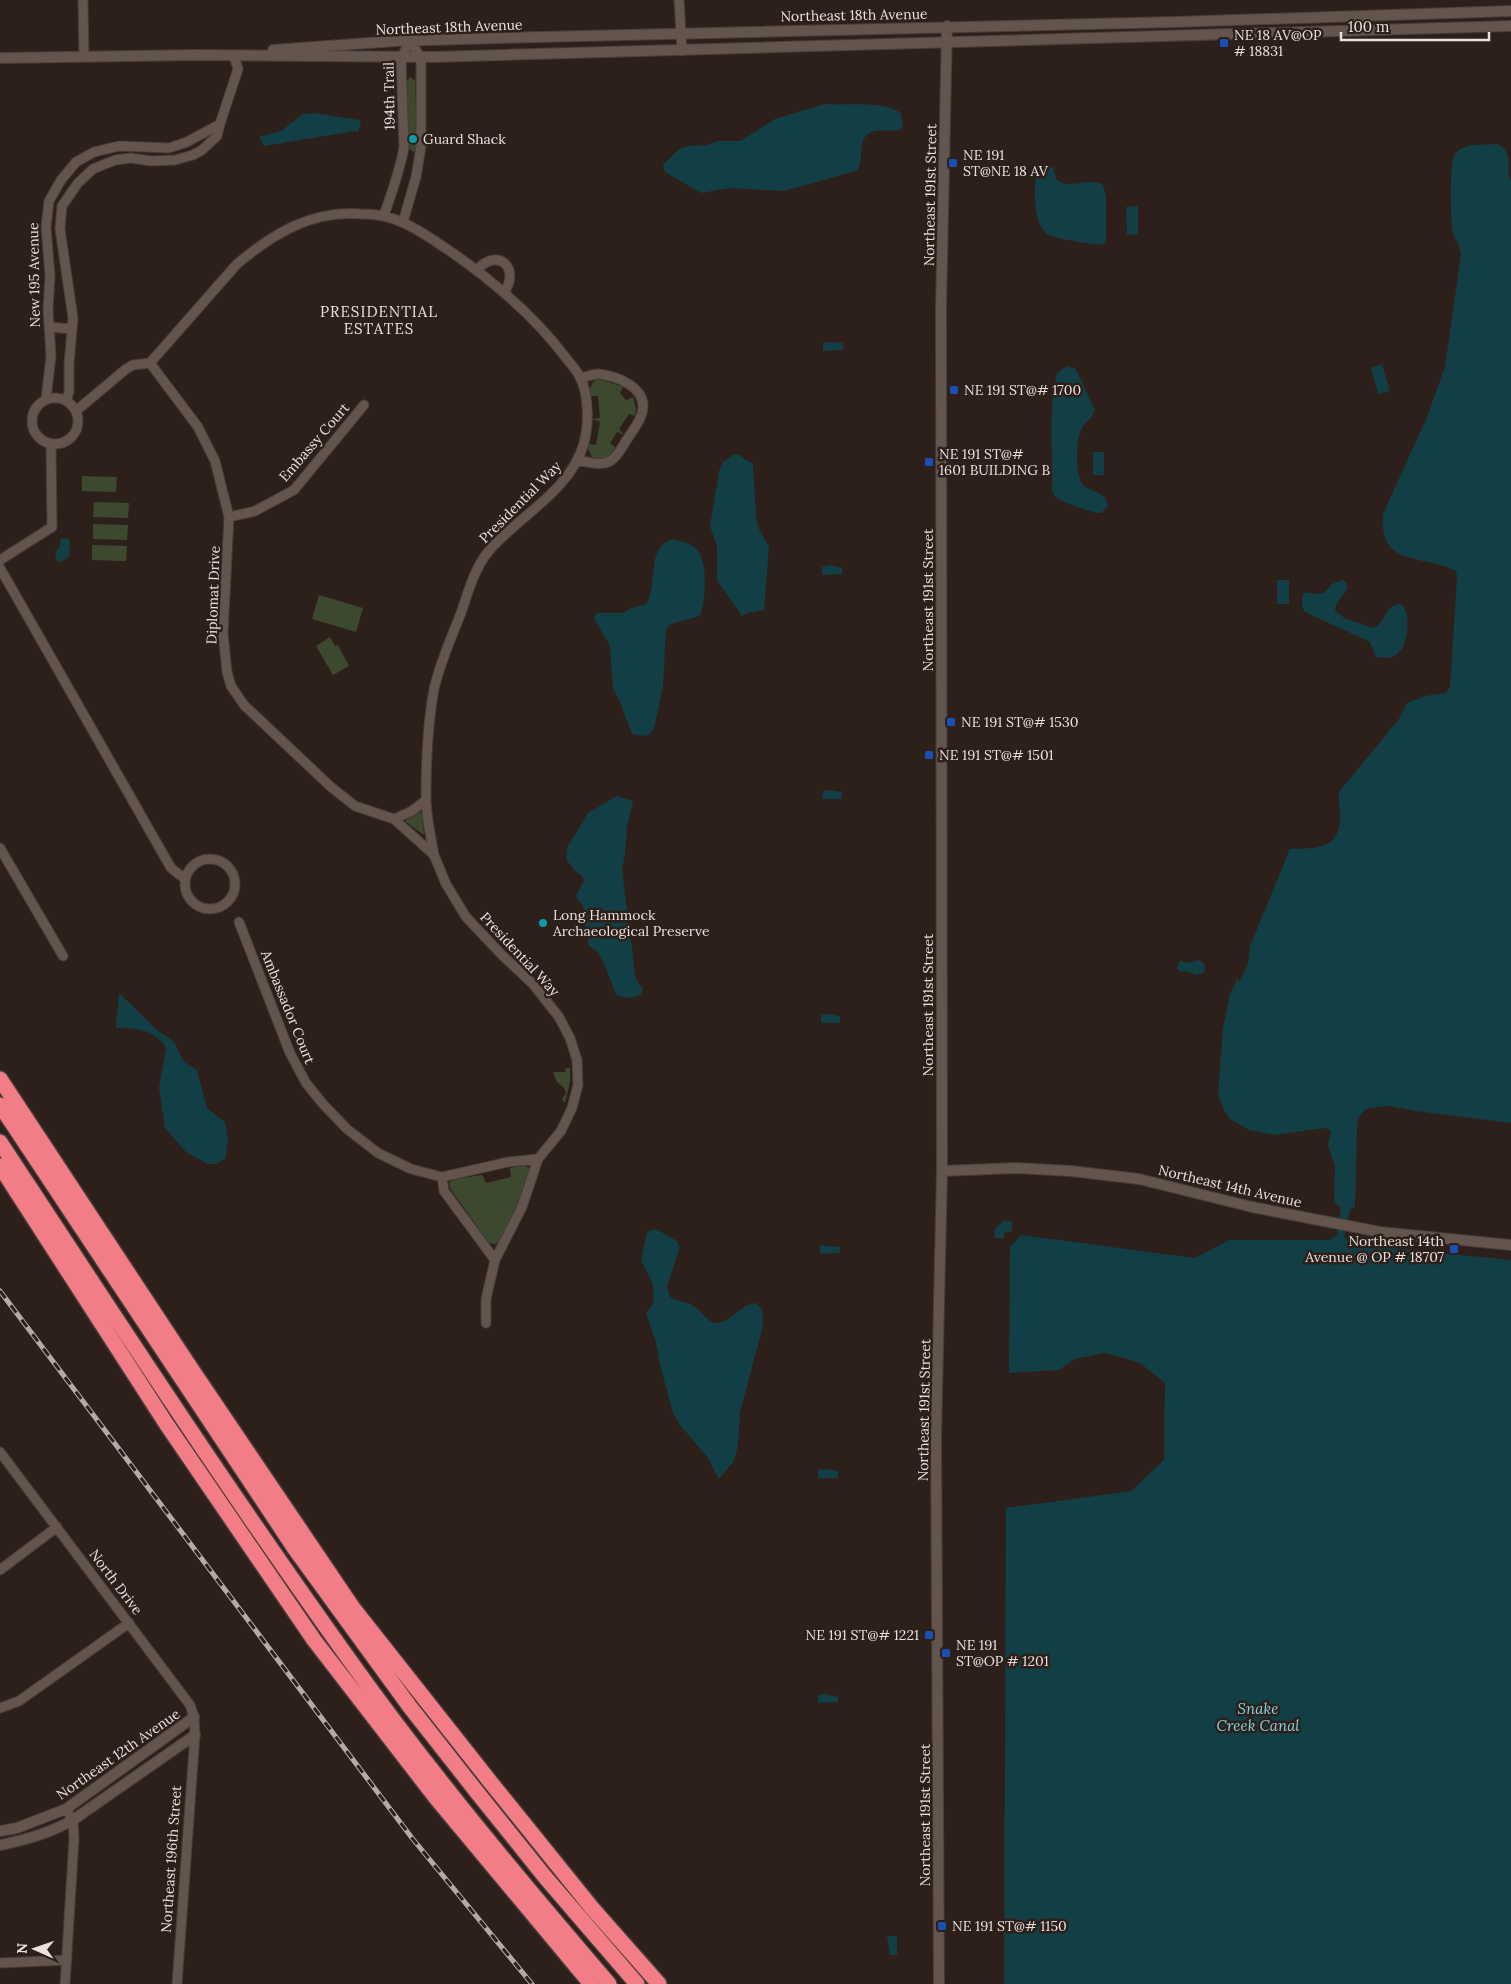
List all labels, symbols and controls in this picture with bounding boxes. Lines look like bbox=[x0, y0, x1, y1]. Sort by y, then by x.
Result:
street label: Northeast 18th Avenue bbox=[780, 5, 928, 25]
scale bar bbox=[1341, 10, 1488, 42]
street label: Northeast 18th Avenue bbox=[375, 15, 523, 39]
text: 100 m bbox=[1348, 17, 1389, 36]
place label: NE 18 AV@OP # 18831 bbox=[1234, 26, 1322, 60]
marker: NE 18 AV@OP # 18831 bbox=[1218, 37, 1230, 49]
street label: 194th Trail bbox=[379, 62, 399, 130]
street label: Northeast 191st Street bbox=[920, 123, 940, 266]
place label: Guard Shack bbox=[423, 130, 506, 148]
marker: Guard Shack bbox=[407, 133, 419, 145]
place label: NE 191 ST@NE 18 AV bbox=[963, 146, 1049, 180]
marker: NE 191 ST@NE 18 AV bbox=[947, 157, 959, 169]
street label: New 195 Avenue bbox=[24, 222, 44, 328]
district label: PRESIDENTIAL ESTATES bbox=[320, 302, 438, 338]
place label: NE 191 ST@# 1700 bbox=[964, 381, 1081, 399]
marker: NE 191 ST@# 1700 bbox=[948, 384, 960, 396]
street label: Embassy Court bbox=[275, 398, 353, 485]
place label: NE 191 ST@# 1601 BUILDING B bbox=[939, 445, 1050, 479]
marker: NE 191 ST@# 1601 BUILDING B bbox=[923, 456, 935, 468]
street label: Presidential Way bbox=[475, 457, 565, 547]
street label: Northeast 191st Street bbox=[919, 528, 937, 671]
street label: Diplomat Drive bbox=[202, 545, 224, 645]
place label: NE 191 ST@# 1530 bbox=[961, 713, 1078, 731]
marker: NE 191 ST@# 1530 bbox=[945, 716, 957, 728]
place label: NE 191 ST@# 1501 bbox=[939, 746, 1054, 764]
marker: NE 191 ST@# 1501 bbox=[923, 749, 935, 761]
place label: Long Hammock Archaeological Preserve bbox=[552, 906, 710, 940]
street label: Presidential Way bbox=[476, 908, 564, 1000]
marker: Long Hammock Archaeological Preserve bbox=[537, 917, 549, 929]
street label: Northeast 191st Street bbox=[919, 933, 937, 1076]
street label: Ambassador Court bbox=[257, 947, 319, 1067]
street label: Northeast 14th Avenue bbox=[1156, 1161, 1304, 1211]
place label: Northeast 14th Avenue @ OP # 18707 bbox=[1304, 1232, 1445, 1266]
marker: Northeast 14th Avenue @ OP # 18707 bbox=[1448, 1243, 1460, 1255]
street label: Northeast 191st Street bbox=[914, 1338, 934, 1481]
street label: North Drive bbox=[86, 1546, 147, 1619]
place label: NE 191 ST@# 1221 bbox=[806, 1626, 919, 1644]
marker: NE 191 ST@# 1221 bbox=[923, 1629, 935, 1641]
place label: NE 191 ST@OP # 1201 bbox=[956, 1636, 1049, 1670]
marker: NE 191 ST@OP # 1201 bbox=[940, 1647, 952, 1659]
water label: Snake Creek Canal bbox=[1216, 1699, 1300, 1735]
street label: Northeast 12th Avenue bbox=[53, 1704, 184, 1803]
street label: Northeast 191st Street bbox=[916, 1743, 934, 1886]
street label: Northeast 196th Street bbox=[157, 1784, 185, 1933]
place label: NE 191 ST@# 1150 bbox=[952, 1917, 1067, 1935]
marker: NE 191 ST@# 1150 bbox=[936, 1920, 948, 1932]
north arrow bbox=[10, 1924, 60, 1974]
text: N bbox=[13, 1943, 31, 1954]

